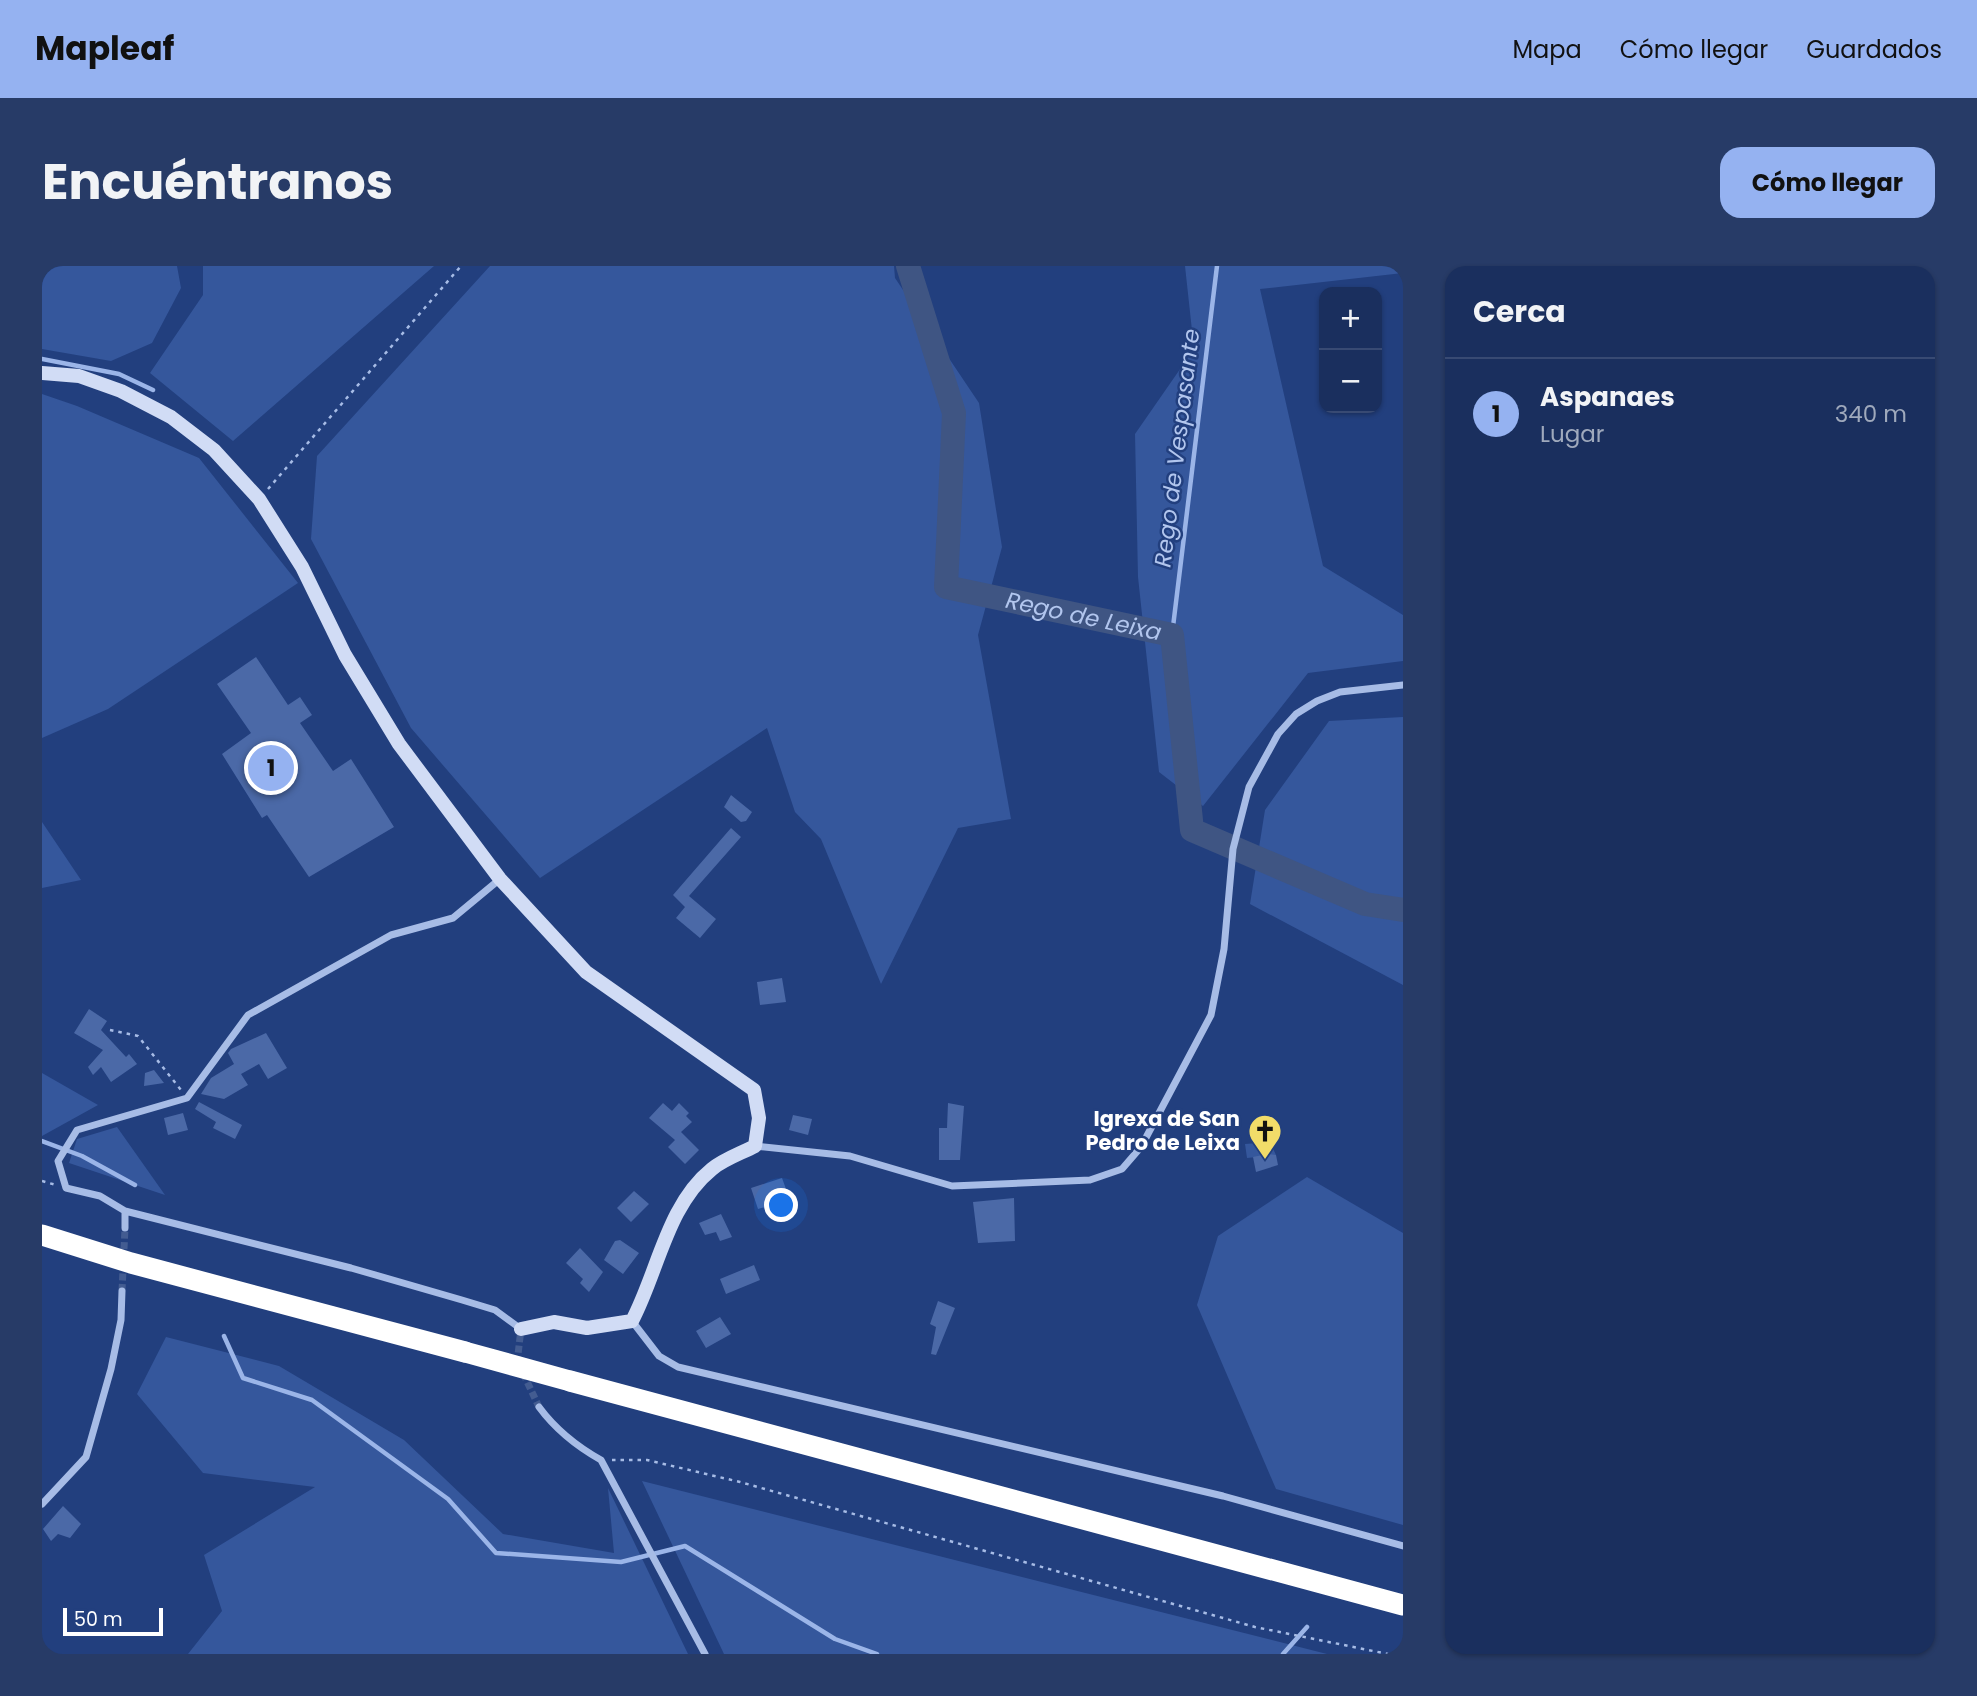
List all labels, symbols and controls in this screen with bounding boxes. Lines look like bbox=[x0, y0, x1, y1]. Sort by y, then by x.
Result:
text: Mapleaf bbox=[35, 25, 174, 72]
text: Mapa bbox=[1512, 33, 1582, 66]
text: Cómo llegar bbox=[1620, 33, 1768, 66]
text: Guardados bbox=[1806, 33, 1942, 66]
button: Cómo llegar bbox=[1720, 147, 1935, 218]
text: Encuéntranos bbox=[42, 148, 393, 216]
map controls bbox=[1319, 287, 1382, 413]
button: + bbox=[1319, 287, 1382, 350]
text: Cerca bbox=[1473, 290, 1566, 333]
water label: Rego de Vespasante bbox=[1147, 327, 1207, 569]
button: − bbox=[1319, 350, 1382, 413]
text: Aspanaes bbox=[1540, 379, 1675, 415]
text: 1 bbox=[1492, 398, 1500, 430]
text: 340 m bbox=[1835, 398, 1907, 430]
text: Lugar bbox=[1540, 418, 1604, 450]
water label: Rego de Leixa bbox=[1003, 584, 1165, 648]
pin: 1 bbox=[248, 742, 294, 794]
place label: Igrexa de San Pedro de Leixa bbox=[1085, 1104, 1240, 1157]
church icon: Igrexa de San Pedro de Leixa bbox=[1246, 1112, 1284, 1161]
your location bbox=[764, 1188, 798, 1222]
scale bar bbox=[63, 1605, 163, 1637]
text: 50 m bbox=[74, 1606, 123, 1633]

